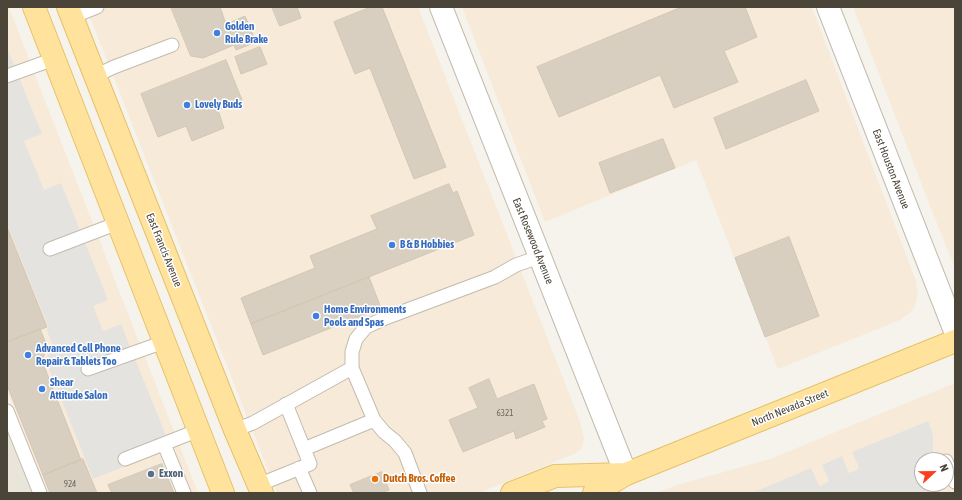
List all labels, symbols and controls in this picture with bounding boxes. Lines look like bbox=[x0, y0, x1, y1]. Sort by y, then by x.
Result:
place label: Golden Rule Brake bbox=[225, 20, 268, 46]
marker: Golden Rule Brake bbox=[212, 28, 222, 38]
place label: Lovely Buds bbox=[195, 98, 242, 112]
marker: Lovely Buds bbox=[182, 100, 192, 110]
street label: East Houston Avenue bbox=[870, 127, 912, 211]
street label: East Rosewood Avenue bbox=[510, 196, 556, 286]
street label: East Francis Avenue bbox=[143, 211, 185, 289]
place label: B & B Hobbies bbox=[400, 238, 454, 252]
marker: B & B Hobbies bbox=[387, 240, 397, 250]
place label: Home Environments Pools and Spas bbox=[324, 303, 406, 329]
marker: Home Environments Pools and Spas bbox=[311, 311, 321, 321]
place label: Advanced Cell Phone Repair & Tablets Too bbox=[36, 342, 121, 368]
marker: Advanced Cell Phone Repair & Tablets Too bbox=[23, 350, 33, 360]
place label: Shear Attitude Salon bbox=[50, 376, 107, 402]
marker: Shear Attitude Salon bbox=[37, 384, 47, 394]
street label: North Nevada Street bbox=[750, 387, 830, 429]
house number: 6321 bbox=[497, 408, 513, 418]
north arrow bbox=[914, 452, 954, 492]
text: N bbox=[937, 463, 951, 473]
place label: Exxon bbox=[159, 467, 183, 481]
marker: Exxon bbox=[146, 469, 156, 479]
place label: Dutch Bros. Coffee bbox=[383, 472, 455, 486]
marker: Dutch Bros. Coffee bbox=[370, 474, 380, 484]
house number: 924 bbox=[64, 479, 76, 489]

